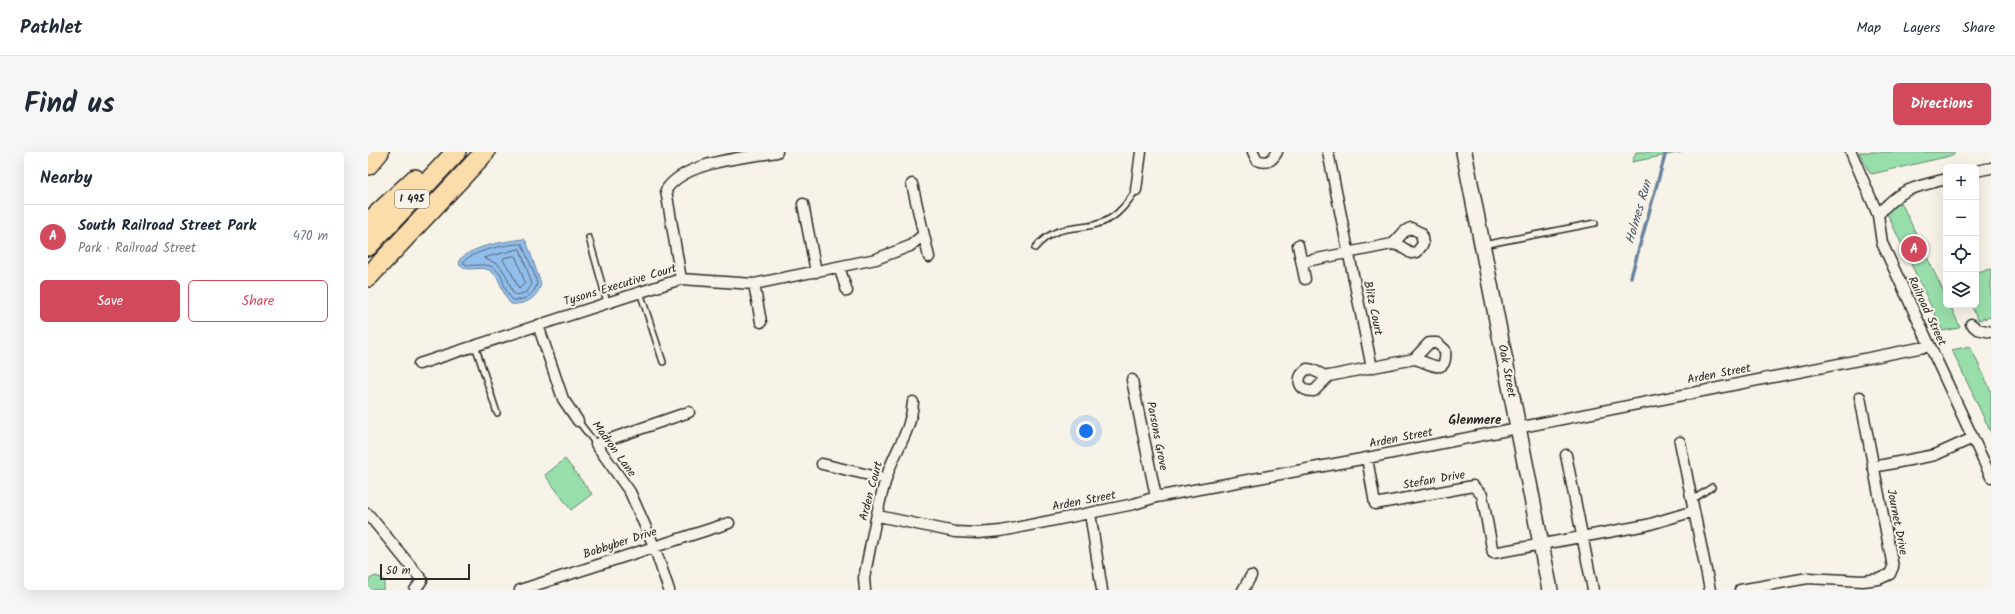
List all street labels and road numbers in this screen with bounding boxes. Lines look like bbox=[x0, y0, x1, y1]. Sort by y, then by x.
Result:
road number: I 495 bbox=[395, 190, 429, 208]
street label: Tysons Executive Court bbox=[561, 259, 679, 311]
street label: Railroad Street bbox=[1903, 273, 1952, 349]
street label: Blitz Court bbox=[1358, 279, 1388, 337]
street label: Oak Street bbox=[1493, 343, 1522, 400]
street label: Arden Street bbox=[1686, 358, 1753, 389]
street label: Parsons Grove bbox=[1141, 400, 1173, 473]
street label: Madron Lane bbox=[587, 417, 641, 482]
street label: Arden Street bbox=[1368, 422, 1435, 453]
street label: Arden Court bbox=[854, 459, 888, 523]
street label: Stefan Drive bbox=[1401, 465, 1467, 495]
street label: Arden Street bbox=[1051, 485, 1118, 516]
street label: Journet Drive bbox=[1881, 487, 1913, 557]
street label: Bobbyber Drive bbox=[581, 522, 660, 564]

